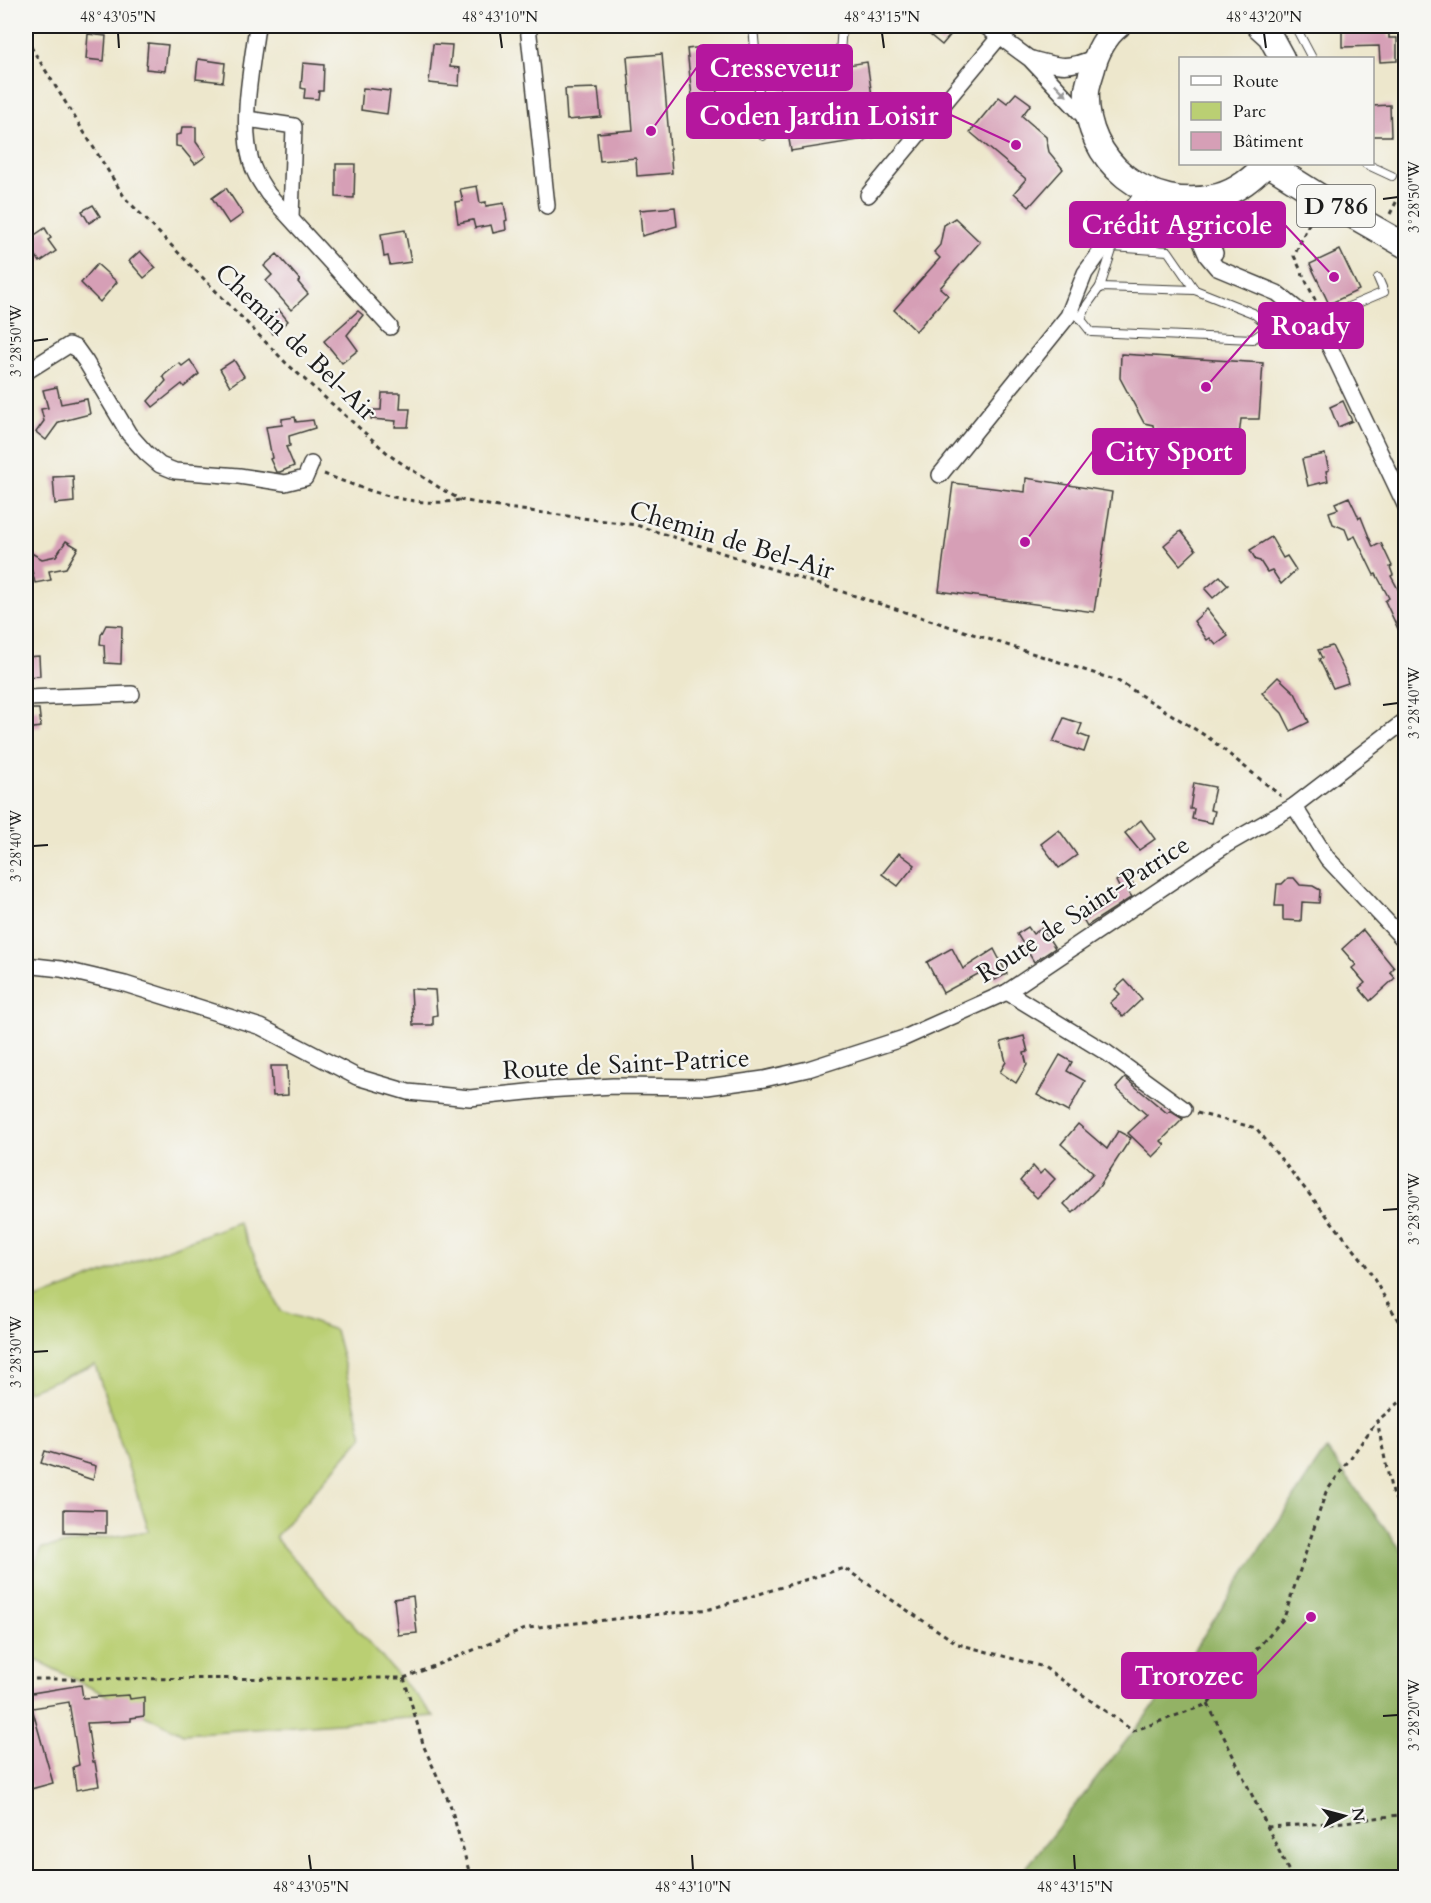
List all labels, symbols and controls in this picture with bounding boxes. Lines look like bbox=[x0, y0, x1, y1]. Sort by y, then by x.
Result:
text: 48°43'05"N bbox=[80, 7, 156, 27]
text: 48°43'10"N bbox=[462, 7, 538, 27]
text: 48°43'15"N bbox=[844, 7, 920, 27]
text: 48°43'20"N bbox=[1226, 7, 1302, 27]
callout: Cresseveur bbox=[697, 45, 852, 90]
text: Cresseveur bbox=[710, 50, 841, 87]
legend bbox=[1179, 57, 1374, 165]
text: Route bbox=[1233, 69, 1279, 94]
one-way arrow bbox=[1054, 83, 1068, 98]
callout: Coden Jardin Loisir bbox=[687, 93, 951, 138]
text: Coden Jardin Loisir bbox=[699, 98, 939, 135]
text: Parc bbox=[1233, 99, 1266, 124]
text: Bâtiment bbox=[1233, 129, 1303, 154]
text: 3°28'50"W bbox=[1404, 160, 1424, 233]
road number: D 786 bbox=[1297, 185, 1375, 227]
callout: Crédit Agricole bbox=[1070, 202, 1285, 247]
text: Crédit Agricole bbox=[1081, 207, 1273, 244]
street label: Chemin de Bel-Air bbox=[207, 256, 385, 429]
callout: Roady bbox=[1259, 303, 1363, 348]
text: 3°28'50"W bbox=[6, 304, 26, 377]
text: Roady bbox=[1271, 308, 1352, 345]
callout: City Sport bbox=[1093, 429, 1245, 474]
text: City Sport bbox=[1105, 434, 1233, 471]
street label: Chemin de Bel-Air bbox=[625, 492, 839, 588]
text: 3°28'40"W bbox=[1404, 666, 1424, 739]
text: 3°28'40"W bbox=[6, 809, 26, 882]
street label: Route de Saint-Patrice bbox=[970, 827, 1196, 991]
street label: Route de Saint-Patrice bbox=[502, 1040, 750, 1088]
text: 3°28'30"W bbox=[1404, 1172, 1424, 1245]
text: 3°28'30"W bbox=[6, 1315, 26, 1388]
callout: Trorozec bbox=[1122, 1653, 1256, 1698]
text: Trorozec bbox=[1134, 1658, 1244, 1695]
text: 3°28'20"W bbox=[1404, 1678, 1424, 1751]
north arrow bbox=[1314, 1786, 1374, 1846]
text: N bbox=[1346, 1806, 1370, 1823]
text: 48°43'05"N bbox=[273, 1877, 349, 1897]
text: 48°43'10"N bbox=[655, 1877, 731, 1897]
text: 48°43'15"N bbox=[1037, 1877, 1113, 1897]

